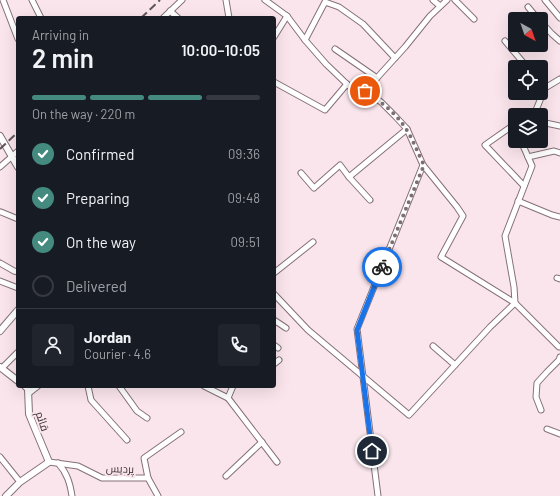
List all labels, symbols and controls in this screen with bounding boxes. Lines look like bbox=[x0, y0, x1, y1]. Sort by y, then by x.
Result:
north arrow bbox=[508, 12, 548, 52]
map controls bbox=[508, 12, 548, 148]
text: Arriving in bbox=[32, 27, 89, 43]
text: 10:00–10:05 bbox=[181, 41, 260, 59]
text: 2 min bbox=[32, 42, 94, 73]
button: locate bbox=[508, 60, 548, 100]
pin bbox=[348, 74, 382, 108]
icon: bag bbox=[354, 80, 376, 102]
text: On the way · 220 m bbox=[32, 106, 135, 122]
button: layers bbox=[508, 108, 548, 148]
icon: check bbox=[32, 143, 54, 165]
text: Confirmed bbox=[66, 145, 134, 163]
text: 09:36 bbox=[228, 146, 260, 162]
icon: check bbox=[32, 187, 54, 209]
text: Preparing bbox=[66, 189, 130, 207]
text: 09:48 bbox=[228, 190, 260, 206]
icon: check bbox=[32, 231, 54, 253]
text: On the way bbox=[66, 233, 136, 251]
text: 09:51 bbox=[231, 234, 260, 250]
courier bbox=[362, 247, 402, 287]
icon: bike bbox=[371, 256, 393, 278]
text: Delivered bbox=[66, 277, 127, 295]
button: person bbox=[32, 324, 74, 366]
button: phone bbox=[218, 324, 260, 366]
text: Jordan bbox=[84, 328, 131, 346]
text: Courier · 4.6 bbox=[84, 346, 151, 362]
street label: قائم bbox=[32, 409, 52, 433]
pin bbox=[355, 434, 389, 468]
icon: home bbox=[361, 440, 383, 462]
street label: پرديس bbox=[106, 461, 134, 476]

